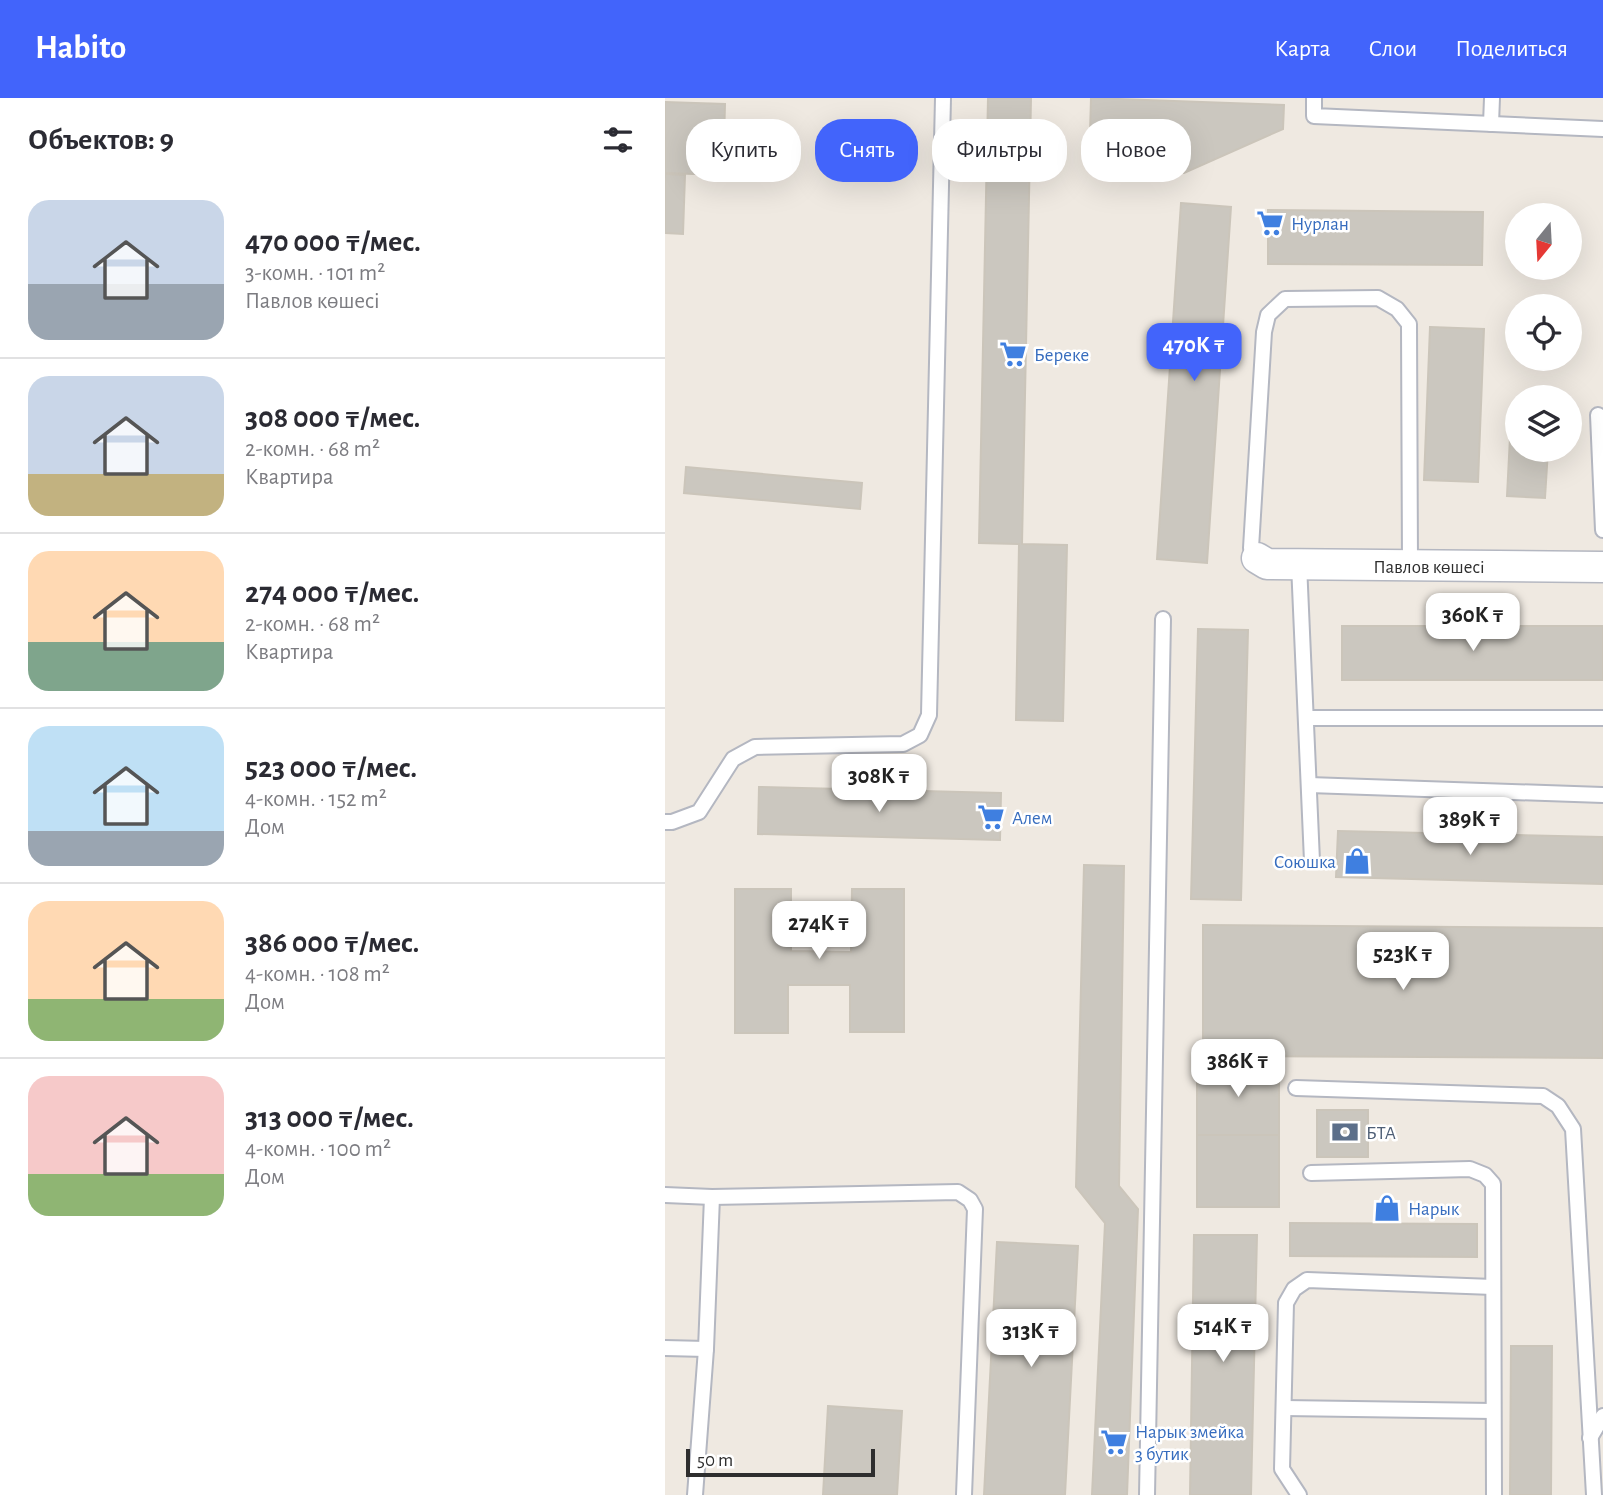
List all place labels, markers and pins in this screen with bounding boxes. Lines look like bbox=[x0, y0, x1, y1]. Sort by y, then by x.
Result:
supermarket icon: Нурлан bbox=[1255, 208, 1285, 238]
place label: Нурлан bbox=[1291, 215, 1349, 234]
pin: 470K ₸ bbox=[1137, 324, 1251, 383]
supermarket icon: Береке bbox=[998, 339, 1028, 369]
place label: Береке bbox=[1034, 346, 1089, 365]
pin: 360K ₸ bbox=[1416, 594, 1530, 653]
pin: 308K ₸ bbox=[822, 754, 936, 814]
pin: 389K ₸ bbox=[1413, 798, 1527, 857]
supermarket icon: Алем bbox=[976, 802, 1006, 832]
place label: Алем bbox=[1012, 809, 1052, 828]
shop icon: Союшка bbox=[1342, 846, 1372, 876]
place label: Союшка bbox=[1274, 853, 1336, 872]
pin: 274K ₸ bbox=[762, 902, 876, 961]
pin: 523K ₸ bbox=[1346, 932, 1460, 992]
pin: 386K ₸ bbox=[1181, 1040, 1295, 1099]
bank icon: БТА bbox=[1330, 1117, 1360, 1147]
place label: БТА bbox=[1366, 1124, 1396, 1143]
shop icon: Нарык bbox=[1372, 1193, 1402, 1223]
place label: Нарык bbox=[1408, 1200, 1460, 1219]
pin: 514K ₸ bbox=[1166, 1304, 1280, 1364]
pin: 313K ₸ bbox=[974, 1310, 1088, 1369]
place label: Нарык змейка 3 бутик bbox=[1135, 1423, 1245, 1464]
supermarket icon: Нарык змейка 3 бутик bbox=[1099, 1427, 1129, 1457]

